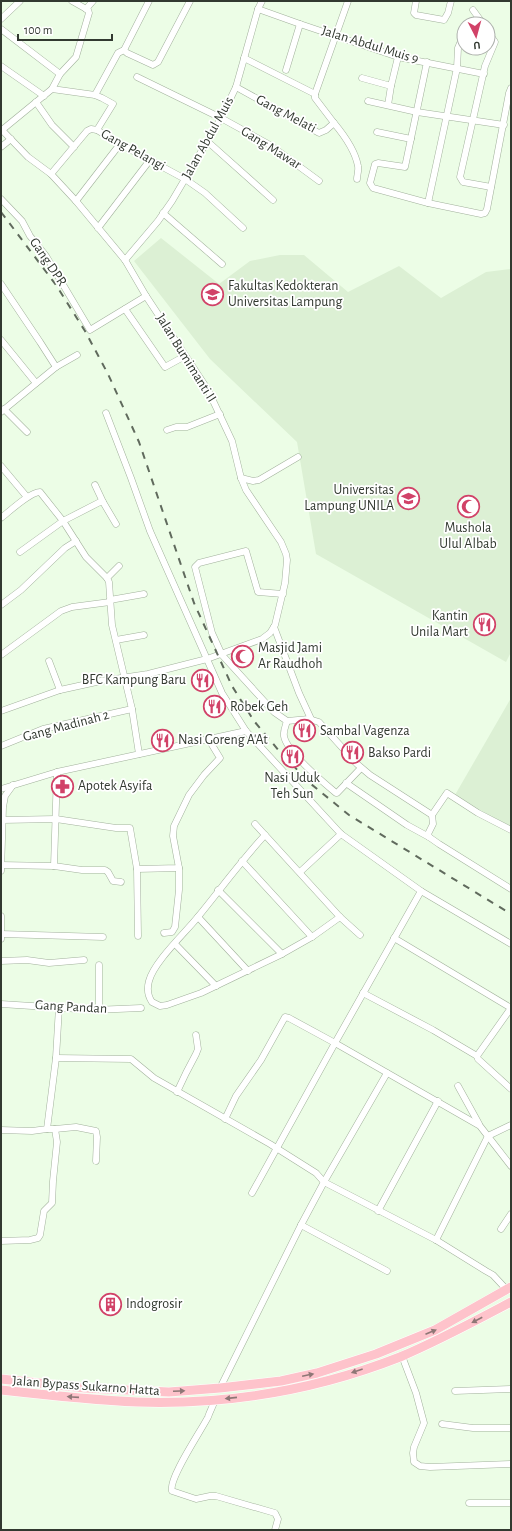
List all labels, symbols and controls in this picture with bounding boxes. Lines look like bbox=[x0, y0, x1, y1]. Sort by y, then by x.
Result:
scale bar bbox=[18, 16, 112, 42]
north arrow bbox=[456, 16, 496, 56]
text: 100 m bbox=[24, 24, 52, 36]
street label: Jalan Abdul Muis 9 bbox=[320, 24, 420, 66]
text: U bbox=[473, 40, 481, 51]
street label: Gang Melati bbox=[254, 92, 318, 136]
street label: Jalan Abdul Muis bbox=[180, 94, 236, 182]
street label: Gang Mawar bbox=[238, 124, 304, 172]
street label: Gang Pelangi bbox=[98, 127, 168, 173]
street label: Gang DPR bbox=[27, 235, 69, 289]
place label: Fakultas Kedokteran Universitas Lampung bbox=[228, 279, 342, 309]
school or university icon: Fakultas Kedokteran Universitas Lampung bbox=[199, 281, 225, 307]
street label: Jalan Bumimanti II bbox=[153, 311, 219, 405]
place label: Universitas Lampung UNILA bbox=[304, 483, 394, 513]
school or university icon: Universitas Lampung UNILA bbox=[396, 485, 422, 511]
mosque icon: Mushola Ulul Albab bbox=[455, 493, 481, 519]
place label: Mushola Ulul Albab bbox=[439, 521, 497, 551]
place label: Kantin Unila Mart bbox=[410, 609, 469, 639]
restaurant icon: Kantin Unila Mart bbox=[471, 611, 497, 637]
place label: Masjid Jami Ar Raudhoh bbox=[258, 641, 323, 671]
mosque icon: Masjid Jami Ar Raudhoh bbox=[229, 643, 255, 669]
restaurant icon: BFC Kampung Baru bbox=[189, 667, 215, 693]
place label: BFC Kampung Baru bbox=[82, 673, 186, 687]
restaurant icon: Robek Geh bbox=[201, 694, 227, 720]
place label: Robek Geh bbox=[230, 700, 288, 714]
street label: Gang Madinah 2 bbox=[21, 708, 111, 744]
restaurant icon: Sambal Vagenza bbox=[292, 718, 318, 744]
place label: Sambal Vagenza bbox=[320, 724, 410, 738]
restaurant icon: Nasi Goreng A'At bbox=[150, 727, 176, 753]
place label: Nasi Goreng A'At bbox=[178, 733, 268, 747]
restaurant icon: Bakso Pardi bbox=[340, 740, 366, 766]
restaurant icon: Nasi Uduk Teh Sun bbox=[279, 743, 305, 769]
place label: Bakso Pardi bbox=[368, 746, 431, 760]
place label: Nasi Uduk Teh Sun bbox=[264, 771, 320, 801]
pharmacy icon: Apotek Asyifa bbox=[49, 773, 75, 799]
place label: Apotek Asyifa bbox=[78, 779, 153, 793]
street label: Gang Pandan bbox=[35, 998, 107, 1016]
building icon: Indogrosir bbox=[97, 1291, 123, 1317]
place label: Indogrosir bbox=[126, 1297, 183, 1311]
one-way arrow bbox=[471, 1317, 482, 1323]
one-way arrow bbox=[425, 1328, 437, 1334]
one-way arrow bbox=[351, 1369, 363, 1375]
one-way arrow bbox=[302, 1371, 314, 1377]
street label: Jalan Bypass Sukarno Hatta bbox=[12, 1374, 161, 1398]
one-way arrow bbox=[173, 1388, 186, 1394]
one-way arrow bbox=[67, 1394, 79, 1401]
one-way arrow bbox=[224, 1395, 237, 1401]

